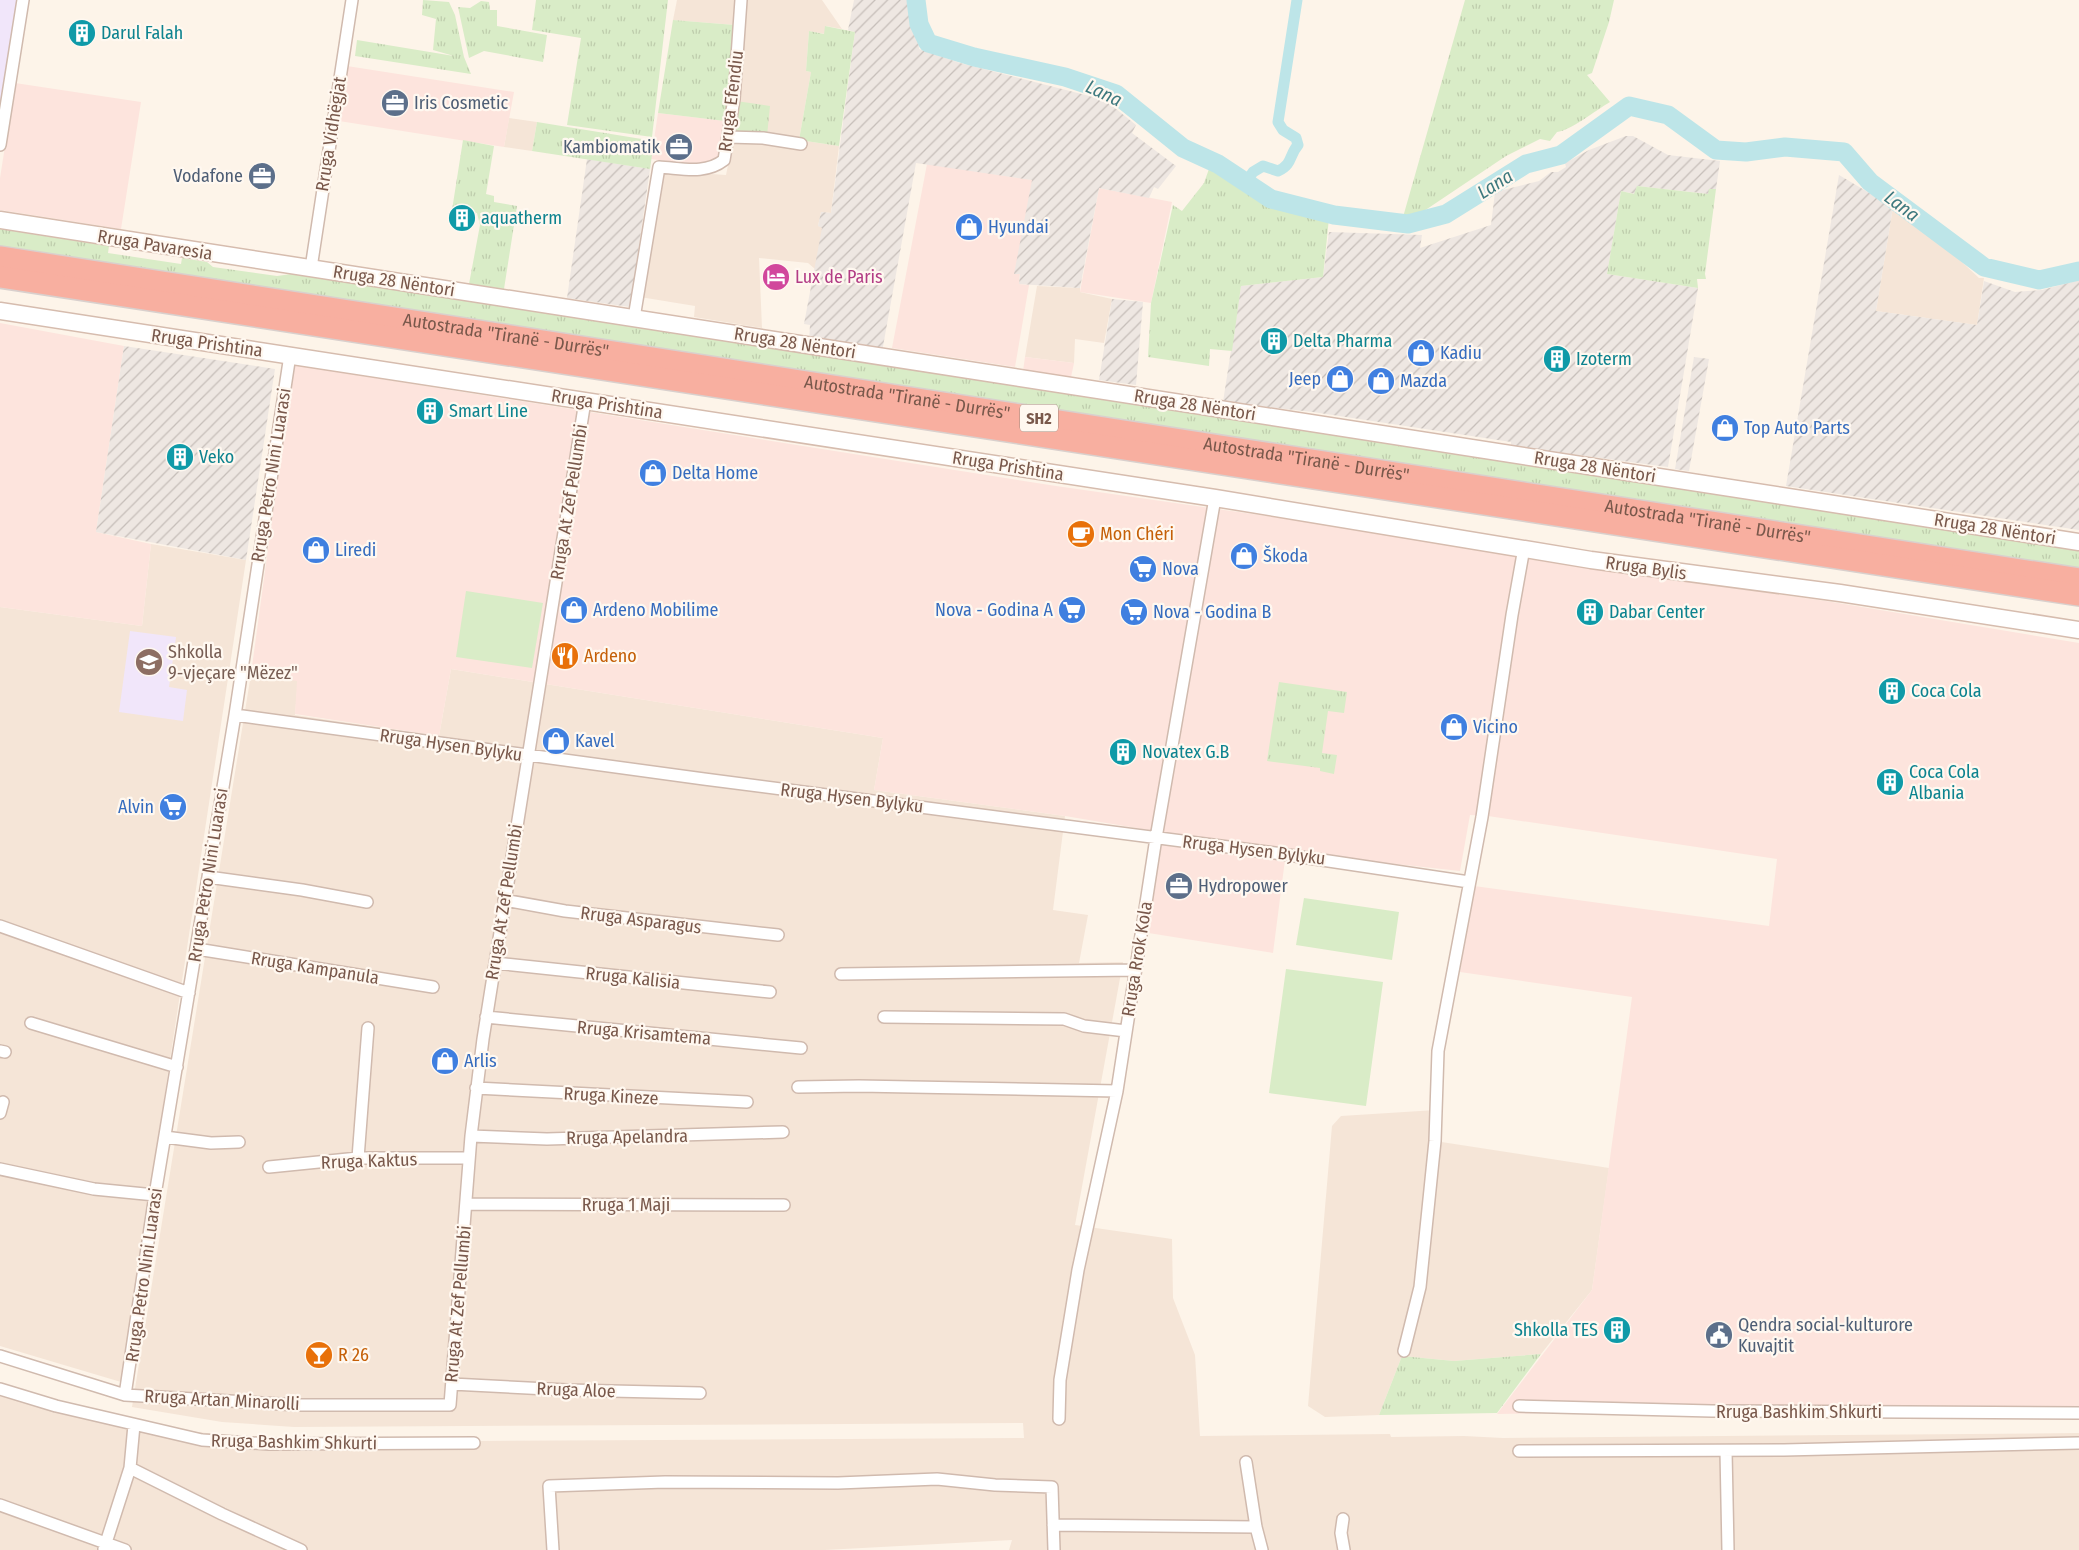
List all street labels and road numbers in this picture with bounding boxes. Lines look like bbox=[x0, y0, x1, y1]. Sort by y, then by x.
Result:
street label: Rruga Efendiu bbox=[714, 49, 748, 153]
street label: Rruga Vidhëgjat bbox=[311, 75, 351, 193]
street label: Rruga Pavaresia bbox=[96, 225, 214, 265]
street label: Rruga 28 Nëntori bbox=[332, 261, 456, 301]
street label: Autostrada "Tiranë - Durrës" bbox=[402, 309, 610, 362]
street label: Rruga 28 Nëntori bbox=[733, 323, 857, 363]
street label: Rruga Prishtina bbox=[150, 324, 264, 362]
street label: Autostrada "Tiranë - Durrës" bbox=[803, 371, 1012, 424]
street label: Rruga Prishtina bbox=[550, 384, 664, 424]
street label: Rruga 28 Nëntori bbox=[1133, 385, 1257, 425]
street label: Rruga Petro Nini Luarasi bbox=[246, 386, 296, 564]
road number: SH2 bbox=[1020, 404, 1058, 432]
street label: Rruga At Zef Pellumbi bbox=[546, 422, 592, 582]
street label: Autostrada "Tiranë - Durrës" bbox=[1202, 433, 1411, 486]
street label: Rruga Prishtina bbox=[951, 446, 1065, 486]
street label: Rruga 28 Nëntori bbox=[1533, 447, 1657, 487]
street label: Autostrada "Tiranë - Durrës" bbox=[1603, 495, 1812, 548]
street label: Rruga 28 Nëntori bbox=[1933, 509, 2057, 549]
street label: Rruga Bylis bbox=[1604, 551, 1688, 585]
street label: Rruga Hysen Bylyku bbox=[378, 724, 524, 766]
street label: Rruga Hysen Bylyku bbox=[779, 778, 925, 818]
street label: Rruga Petro Nini Luarasi bbox=[183, 786, 233, 964]
street label: Rruga At Zef Pellumbi bbox=[481, 822, 527, 982]
street label: Rruga Hysen Bylyku bbox=[1181, 830, 1327, 870]
street label: Rruga Rrok Kola bbox=[1117, 900, 1157, 1018]
street label: Rruga Asparagus bbox=[579, 902, 703, 938]
street label: Rruga Kampanula bbox=[249, 947, 381, 989]
street label: Rruga Kalisia bbox=[585, 962, 682, 994]
street label: Rruga Krisamtema bbox=[576, 1016, 712, 1050]
street label: Rruga Kineze bbox=[563, 1083, 659, 1109]
street label: Rruga Apelandra bbox=[566, 1125, 688, 1149]
street label: Rruga Kaktus bbox=[321, 1148, 418, 1174]
street label: Rruga Petro Nini Luarasi bbox=[121, 1186, 167, 1364]
street label: Rruga 1 Maji bbox=[582, 1194, 670, 1216]
street label: Rruga At Zef Pellumbi bbox=[440, 1225, 476, 1383]
street label: Rruga Aloe bbox=[536, 1378, 616, 1402]
street label: Rruga Artan Minarolli bbox=[144, 1385, 300, 1415]
street label: Rruga Bashkim Shkurti bbox=[1716, 1401, 1882, 1423]
street label: Rruga Bashkim Shkurti bbox=[211, 1430, 377, 1454]

